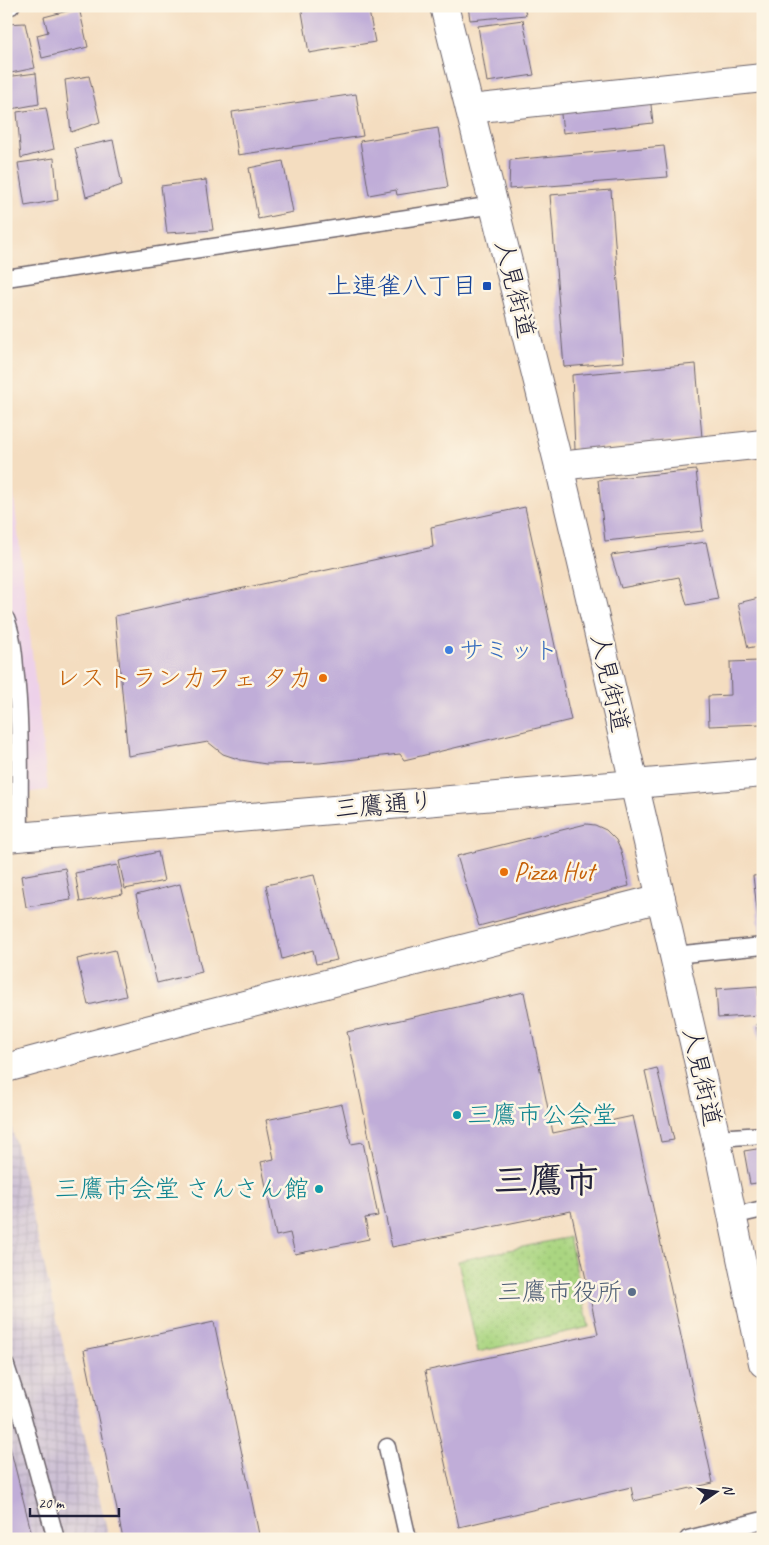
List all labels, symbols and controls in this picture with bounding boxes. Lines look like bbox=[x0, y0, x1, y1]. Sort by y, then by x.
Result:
street label: 人見街道 bbox=[487, 237, 543, 341]
place label: 上連雀八丁目 bbox=[327, 270, 477, 302]
marker: 上連雀八丁目 bbox=[481, 280, 493, 292]
street label: 人見街道 bbox=[583, 631, 637, 735]
place label: サミット bbox=[459, 634, 559, 666]
marker: サミット bbox=[443, 644, 455, 656]
place label: レストランカフェ タカ bbox=[55, 662, 313, 694]
marker: レストランカフェ タカ bbox=[317, 672, 329, 684]
street label: 三鷹通り bbox=[333, 785, 435, 825]
place label: Pizza Hut bbox=[514, 856, 598, 888]
marker: Pizza Hut bbox=[498, 866, 510, 878]
street label: 人見街道 bbox=[675, 1025, 729, 1129]
place label: 三鷹市公会堂 bbox=[467, 1099, 617, 1131]
marker: 三鷹市公会堂 bbox=[451, 1109, 463, 1121]
district label: 三鷹市 bbox=[493, 1158, 599, 1203]
place label: 三鷹市会堂 さんさん館 bbox=[54, 1173, 309, 1205]
marker: 三鷹市会堂 さんさん館 bbox=[313, 1183, 325, 1195]
place label: 三鷹市役所 bbox=[497, 1276, 622, 1308]
marker: 三鷹市役所 bbox=[626, 1286, 638, 1298]
north arrow bbox=[692, 1468, 742, 1518]
text: N bbox=[719, 1483, 738, 1498]
scale bar bbox=[30, 1485, 119, 1517]
text: 20 m bbox=[38, 1494, 65, 1513]

